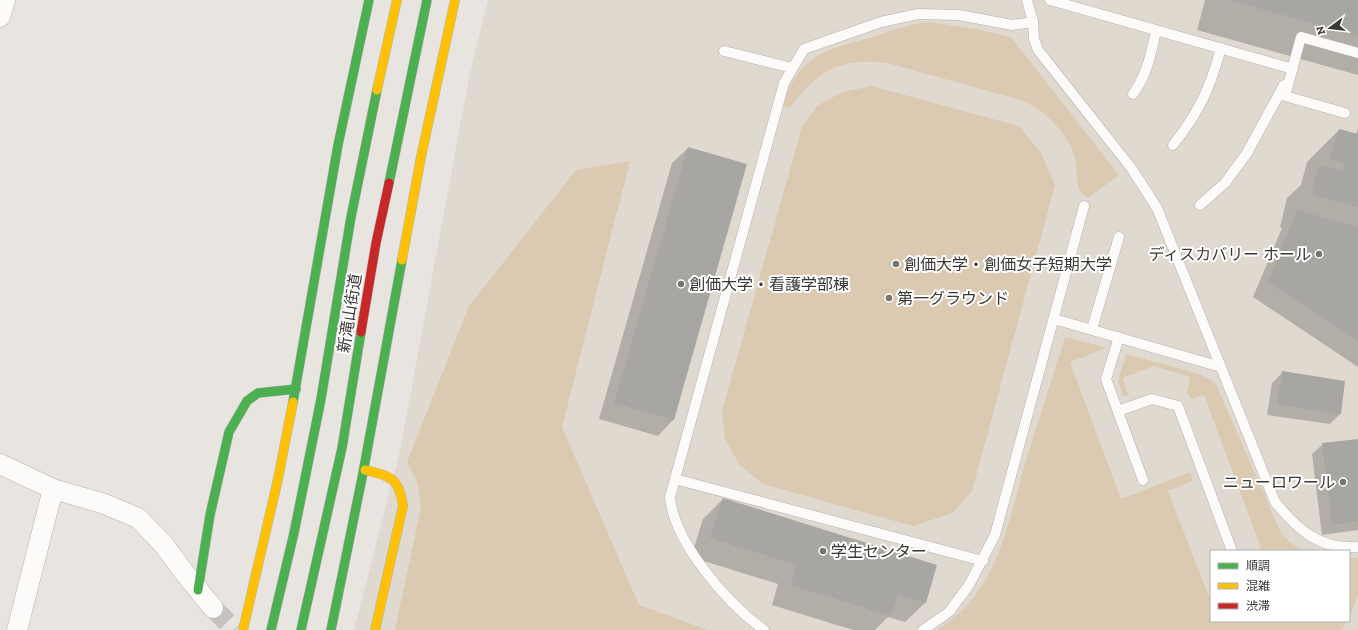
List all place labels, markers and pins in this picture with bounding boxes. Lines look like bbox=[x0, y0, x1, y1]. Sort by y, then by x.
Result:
place label: ディスカバリー ホール bbox=[1148, 245, 1311, 264]
marker: ディスカバリー ホール bbox=[1314, 249, 1324, 259]
place label: 創価大学・創価女子短期大学 bbox=[904, 255, 1112, 274]
marker: 創価大学・創価女子短期大学 bbox=[891, 259, 901, 269]
place label: 創価大学・看護学部棟 bbox=[689, 275, 849, 294]
marker: 創価大学・看護学部棟 bbox=[676, 279, 686, 289]
place label: 第一グラウンド bbox=[897, 289, 1009, 308]
marker: 第一グラウンド bbox=[884, 293, 894, 303]
place label: ニューロワール bbox=[1223, 473, 1335, 492]
marker: ニューロワール bbox=[1338, 477, 1348, 487]
place label: 学生センター bbox=[831, 542, 927, 561]
marker: 学生センター bbox=[818, 546, 828, 556]

